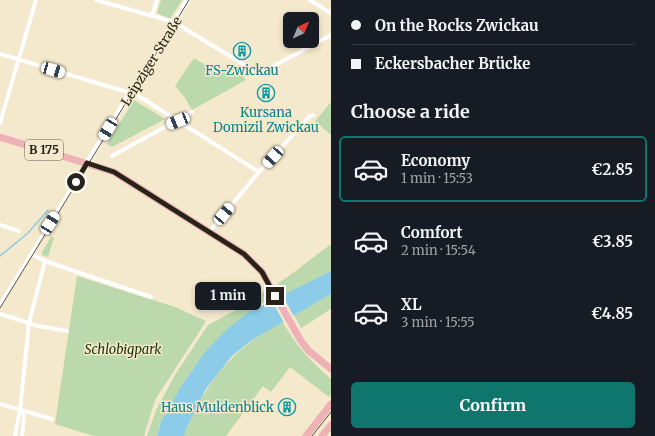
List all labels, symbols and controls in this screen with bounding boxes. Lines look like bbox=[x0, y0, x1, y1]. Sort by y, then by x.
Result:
north arrow bbox=[283, 12, 319, 48]
map controls bbox=[283, 12, 319, 48]
street label: Leipziger Straße bbox=[117, 13, 186, 109]
text: On the Rocks Zwickau bbox=[375, 16, 539, 35]
building icon: FS-Zwickau bbox=[232, 41, 252, 61]
text: Eckersbacher Brücke bbox=[375, 54, 530, 73]
car bbox=[40, 61, 66, 79]
place label: FS-Zwickau bbox=[205, 62, 279, 79]
building icon: Kursana Domizil Zwickau bbox=[256, 83, 276, 103]
text: Choose a ride bbox=[351, 100, 470, 123]
place label: Kursana Domizil Zwickau bbox=[213, 104, 319, 136]
car bbox=[165, 111, 191, 131]
car bbox=[97, 116, 119, 142]
road number: B 175 bbox=[25, 140, 63, 160]
car bbox=[261, 144, 285, 170]
icon: car bbox=[353, 151, 389, 187]
text: Economy bbox=[401, 151, 470, 170]
text: €2.85 bbox=[591, 160, 633, 179]
text: 1 min · 15:53 bbox=[401, 170, 473, 187]
route start bbox=[67, 173, 85, 191]
car bbox=[212, 201, 236, 227]
car bbox=[39, 210, 61, 236]
icon: car bbox=[353, 223, 389, 259]
text: Comfort bbox=[401, 223, 462, 242]
text: €3.85 bbox=[592, 232, 633, 251]
text: 2 min · 15:54 bbox=[401, 242, 476, 259]
callout: 1 min bbox=[195, 282, 261, 310]
text: 1 min bbox=[210, 287, 246, 304]
route end bbox=[266, 287, 284, 305]
icon: car bbox=[353, 295, 389, 331]
text: XL bbox=[401, 295, 422, 314]
text: €4.85 bbox=[591, 304, 633, 323]
text: 3 min · 15:55 bbox=[401, 314, 475, 331]
park label: Schlobigpark bbox=[85, 341, 161, 358]
button: Confirm bbox=[351, 382, 635, 428]
building icon: Haus Muldenblick bbox=[277, 397, 297, 417]
place label: Haus Muldenblick bbox=[161, 399, 275, 416]

